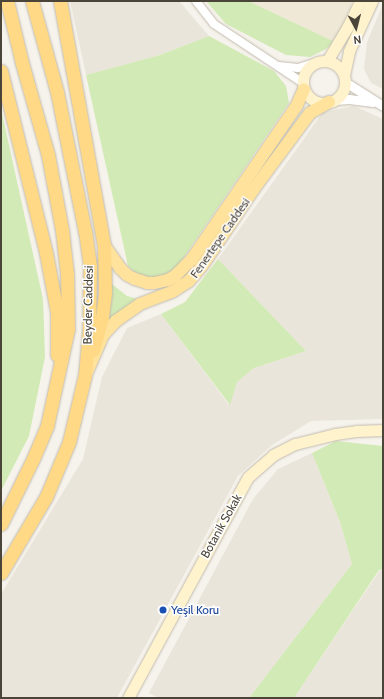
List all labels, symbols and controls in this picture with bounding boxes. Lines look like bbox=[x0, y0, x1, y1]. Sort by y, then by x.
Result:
north arrow bbox=[336, 8, 376, 48]
text: N bbox=[353, 32, 362, 47]
street label: Fenertepe Caddesi bbox=[187, 195, 253, 281]
street label: Beyder Caddesi bbox=[80, 266, 96, 344]
street label: Botanik Sokak bbox=[198, 492, 244, 560]
place label: Yeşil Koru bbox=[171, 603, 219, 617]
marker: Yeşil Koru bbox=[158, 605, 168, 615]

